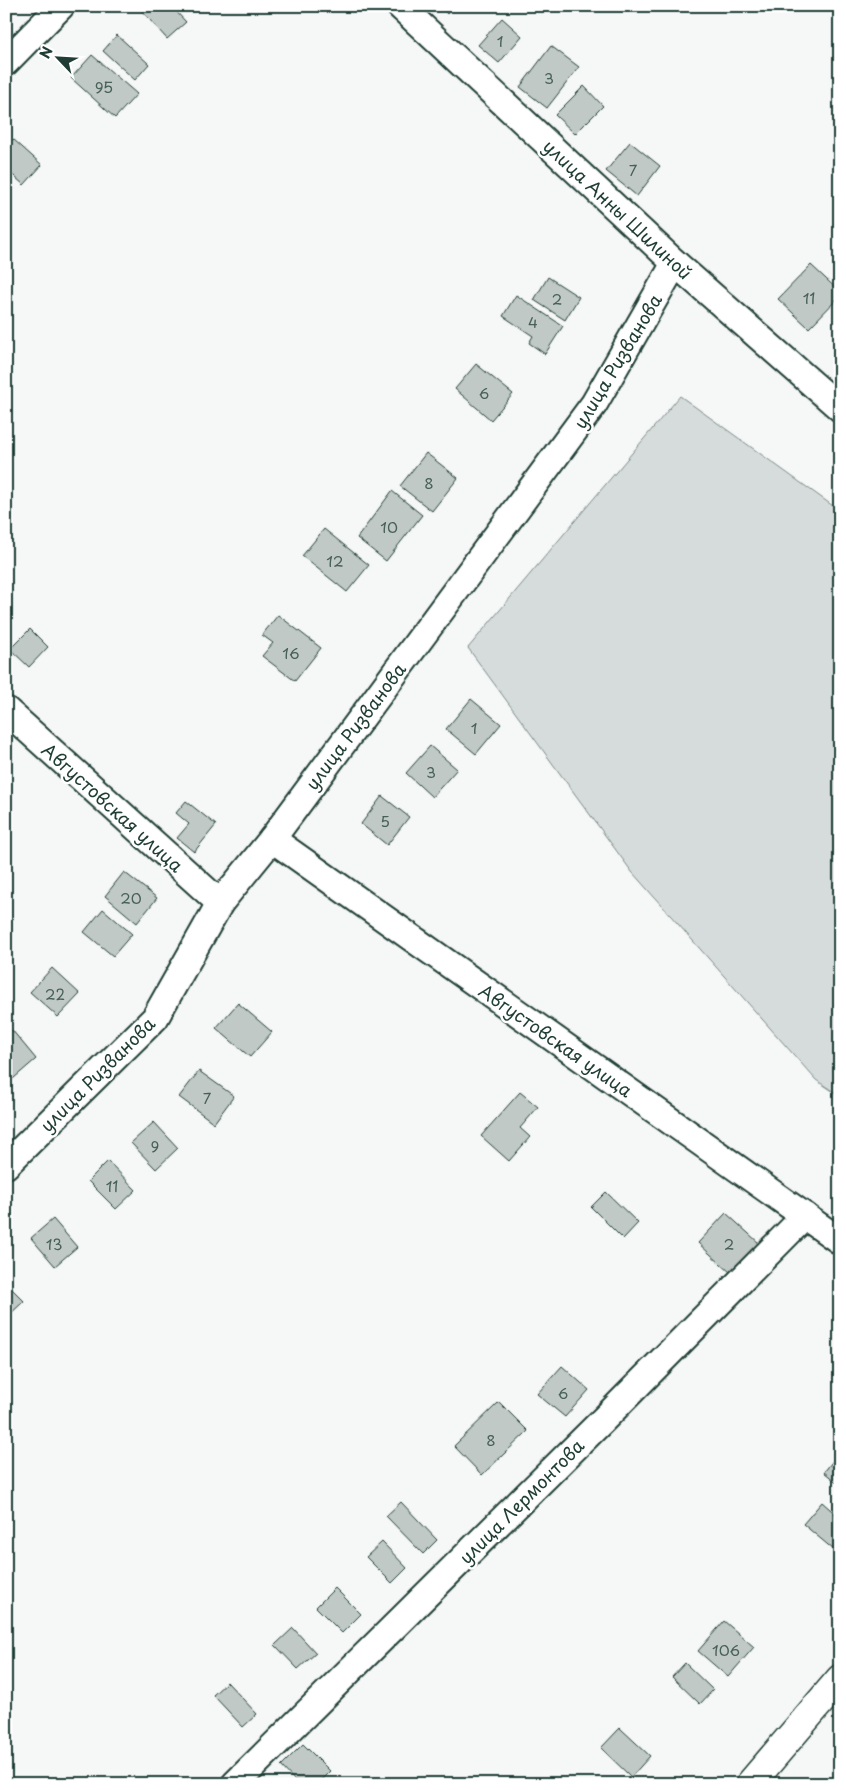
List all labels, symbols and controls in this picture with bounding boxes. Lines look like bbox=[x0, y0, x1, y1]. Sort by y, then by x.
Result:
house number: 1 bbox=[497, 29, 503, 52]
north arrow bbox=[32, 32, 82, 82]
text: N bbox=[34, 43, 58, 62]
house number: 3 bbox=[544, 66, 554, 89]
house number: 95 bbox=[95, 75, 113, 98]
street label: улица Анны Шилиной bbox=[537, 133, 699, 285]
house number: 7 bbox=[629, 158, 638, 181]
house number: 11 bbox=[803, 286, 815, 309]
house number: 2 bbox=[552, 287, 562, 310]
street label: улица Ризванова bbox=[566, 288, 668, 434]
house number: 4 bbox=[528, 310, 538, 333]
house number: 6 bbox=[479, 381, 489, 404]
house number: 8 bbox=[424, 471, 434, 494]
house number: 10 bbox=[380, 515, 398, 538]
house number: 12 bbox=[326, 549, 344, 572]
house number: 16 bbox=[282, 641, 300, 664]
street label: улица Ризванова bbox=[298, 656, 412, 795]
house number: 1 bbox=[471, 716, 477, 739]
street label: Августовская улица bbox=[36, 736, 190, 878]
house number: 3 bbox=[426, 760, 436, 783]
house number: 5 bbox=[380, 809, 390, 832]
house number: 20 bbox=[120, 886, 142, 909]
street label: Августовская улица bbox=[474, 977, 639, 1104]
house number: 22 bbox=[45, 982, 65, 1005]
street label: улица Ризванова bbox=[33, 1010, 161, 1138]
house number: 7 bbox=[203, 1086, 212, 1109]
house number: 9 bbox=[151, 1134, 159, 1157]
house number: 11 bbox=[106, 1174, 118, 1197]
house number: 13 bbox=[46, 1232, 62, 1255]
house number: 2 bbox=[724, 1232, 734, 1255]
house number: 6 bbox=[558, 1381, 568, 1404]
house number: 8 bbox=[486, 1428, 496, 1451]
street label: улица Лермонтова bbox=[452, 1432, 590, 1570]
house number: 106 bbox=[712, 1638, 740, 1661]

